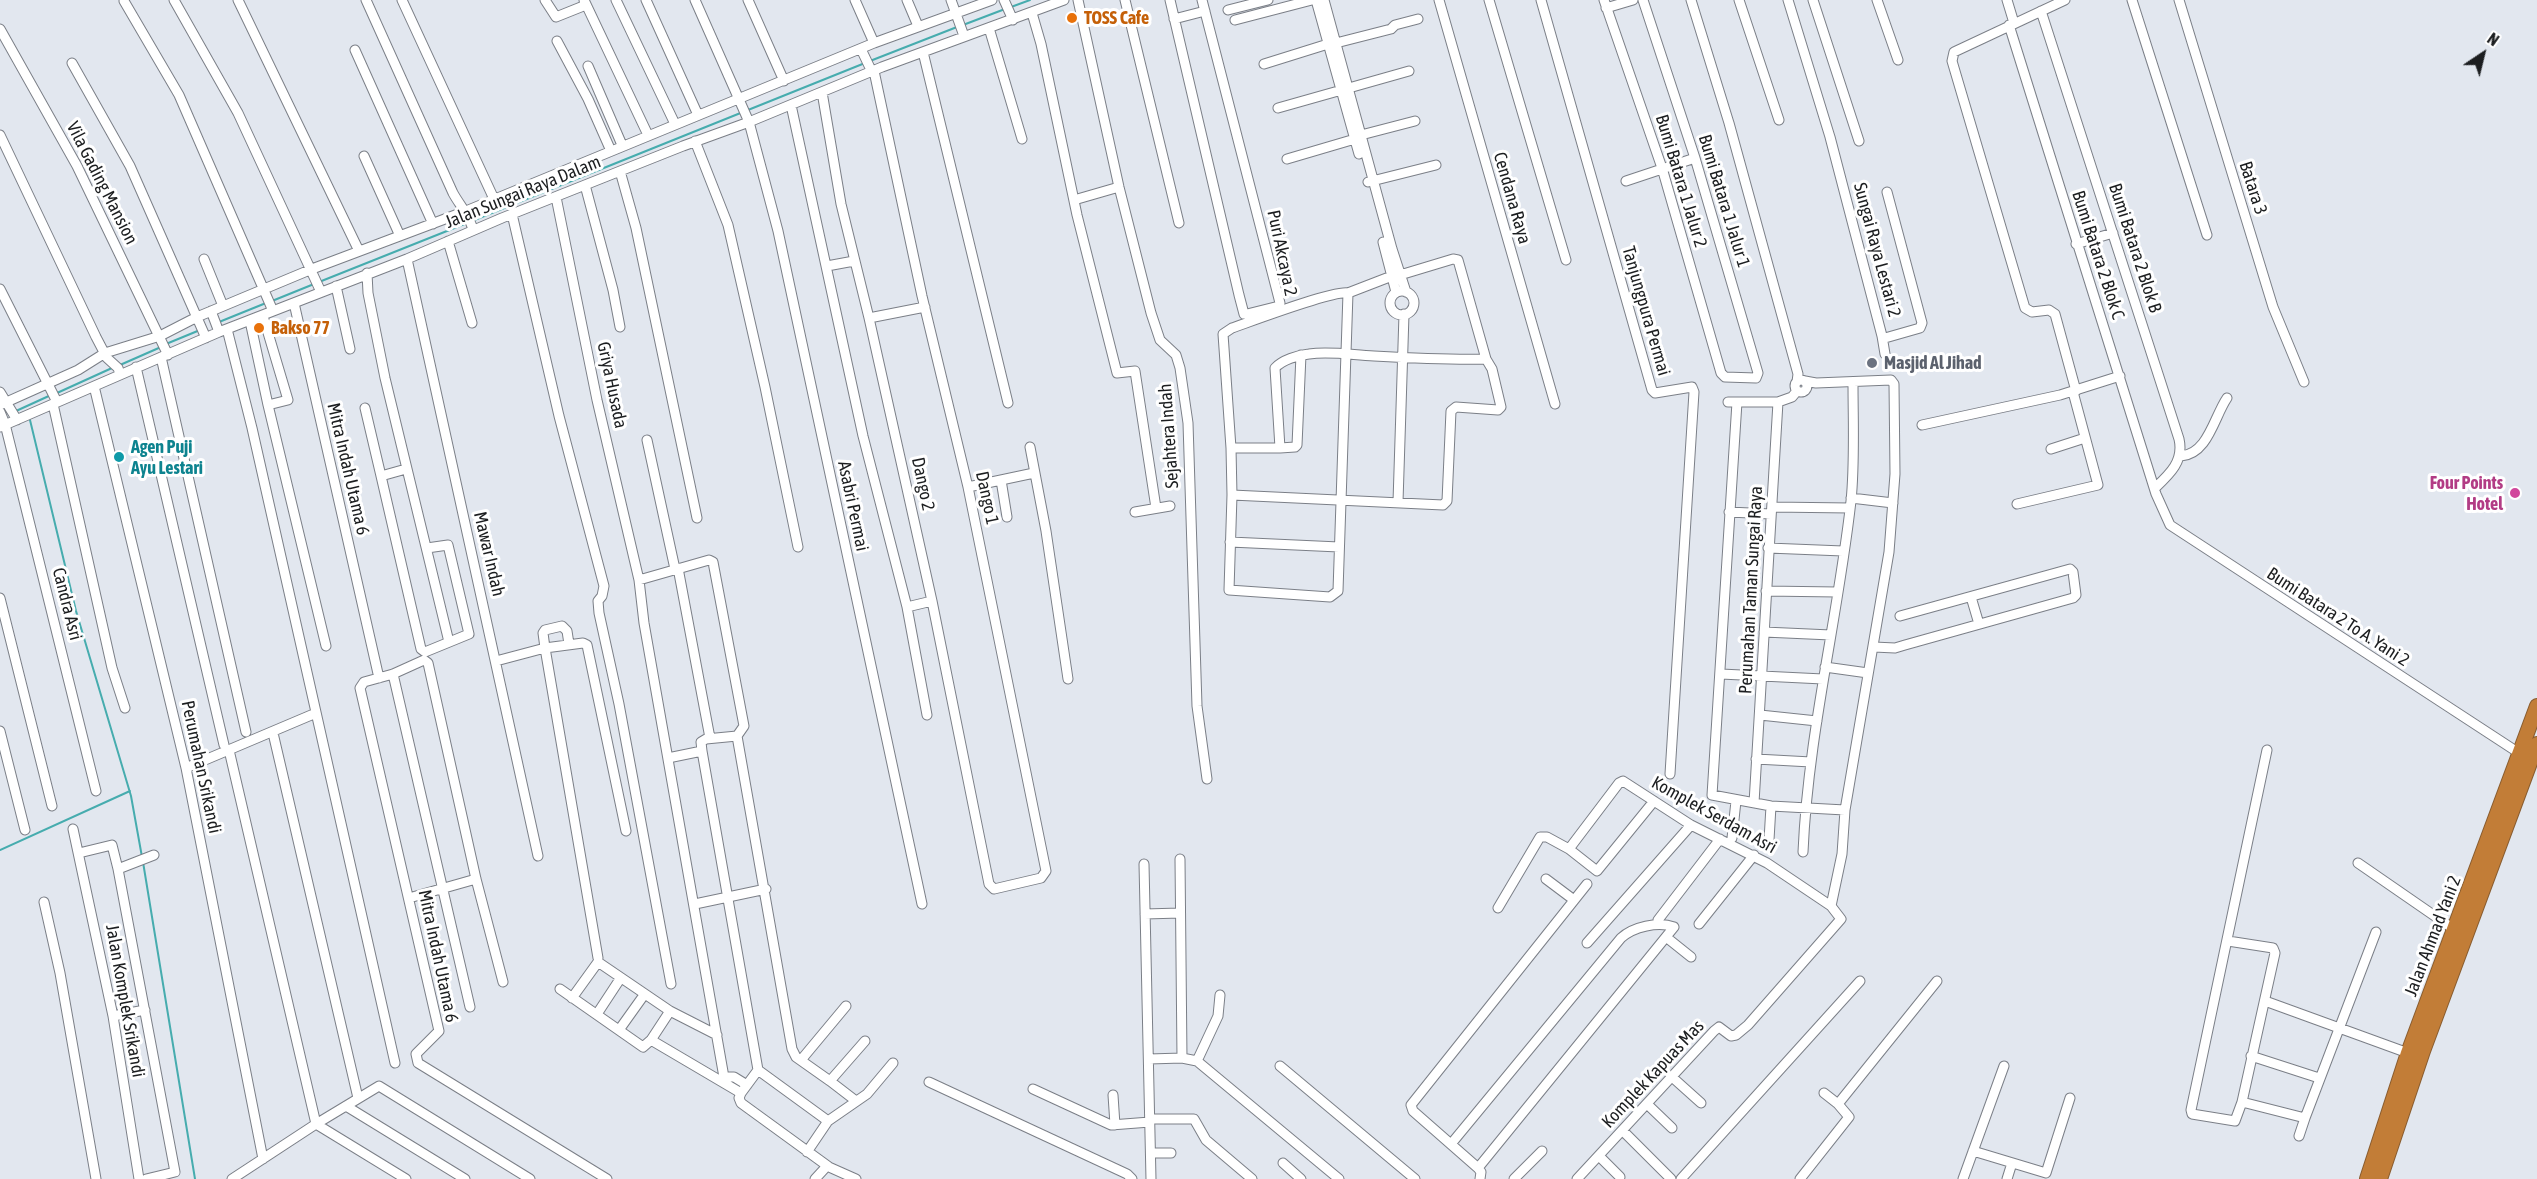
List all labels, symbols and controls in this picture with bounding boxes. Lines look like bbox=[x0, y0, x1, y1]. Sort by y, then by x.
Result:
place label: TOSS Cafe bbox=[1084, 7, 1149, 29]
marker: TOSS Cafe bbox=[1065, 11, 1079, 25]
north arrow bbox=[2453, 24, 2513, 84]
text: N bbox=[2484, 29, 2502, 49]
street label: Bumi Batara 1 Jalur 2 bbox=[1651, 112, 1711, 250]
street label: Vila Gading Mansion bbox=[62, 118, 142, 248]
street label: Bumi Batara 1 Jalur 1 bbox=[1694, 132, 1754, 270]
street label: Cendana Raya bbox=[1489, 150, 1535, 246]
street label: Jalan Sungai Raya Dalam bbox=[442, 151, 604, 233]
street label: Batara 3 bbox=[2234, 159, 2272, 217]
street label: Sungai Raya Lestari 2 bbox=[1849, 180, 1905, 320]
street label: Bumi Batara 2 Blok B bbox=[2104, 181, 2166, 315]
street label: Bumi Batara 2 Blok C bbox=[2067, 188, 2129, 322]
street label: Puri Akcaya 2 bbox=[1262, 208, 1302, 298]
street label: Tanjungpura Permai bbox=[1617, 244, 1675, 378]
place label: Bakso 77 bbox=[271, 317, 330, 339]
marker: Bakso 77 bbox=[252, 321, 266, 335]
street label: Griya Husada bbox=[592, 340, 632, 430]
place label: Masjid Al Jihad bbox=[1884, 352, 1982, 374]
marker: Masjid Al Jihad bbox=[1865, 356, 1879, 370]
street label: Sejahtera Indah bbox=[1155, 383, 1183, 489]
street label: Mitra Indah Utama 6 bbox=[322, 401, 374, 537]
place label: Agen Puji Ayu Lestari bbox=[131, 436, 203, 478]
marker: Agen Puji Ayu Lestari bbox=[112, 450, 126, 464]
street label: Dango 2 bbox=[907, 455, 939, 513]
street label: Asabri Permai bbox=[833, 459, 873, 553]
street label: Dango 1 bbox=[971, 469, 1003, 527]
place label: Four Points Hotel bbox=[2430, 472, 2503, 514]
street label: Perumahan Taman Sungai Raya bbox=[1735, 485, 1767, 695]
marker: Four Points Hotel bbox=[2508, 486, 2522, 500]
street label: Mawar Indah bbox=[469, 510, 509, 598]
street label: Bumi Batara 2 To A. Yani 2 bbox=[2263, 563, 2413, 671]
street label: Candra Asri bbox=[48, 565, 86, 643]
street label: Perumahan Srikandi bbox=[176, 699, 226, 835]
street label: Komplek Serdam Asri bbox=[1648, 772, 1780, 858]
street label: Jalan Ahmad Yani 2 bbox=[2400, 873, 2466, 999]
street label: Mitra Indah Utama 6 bbox=[413, 888, 463, 1024]
street label: Jalan Komplek Srikandi bbox=[101, 923, 149, 1079]
street label: Komplek Kapuas Mas bbox=[1598, 1016, 1708, 1132]

